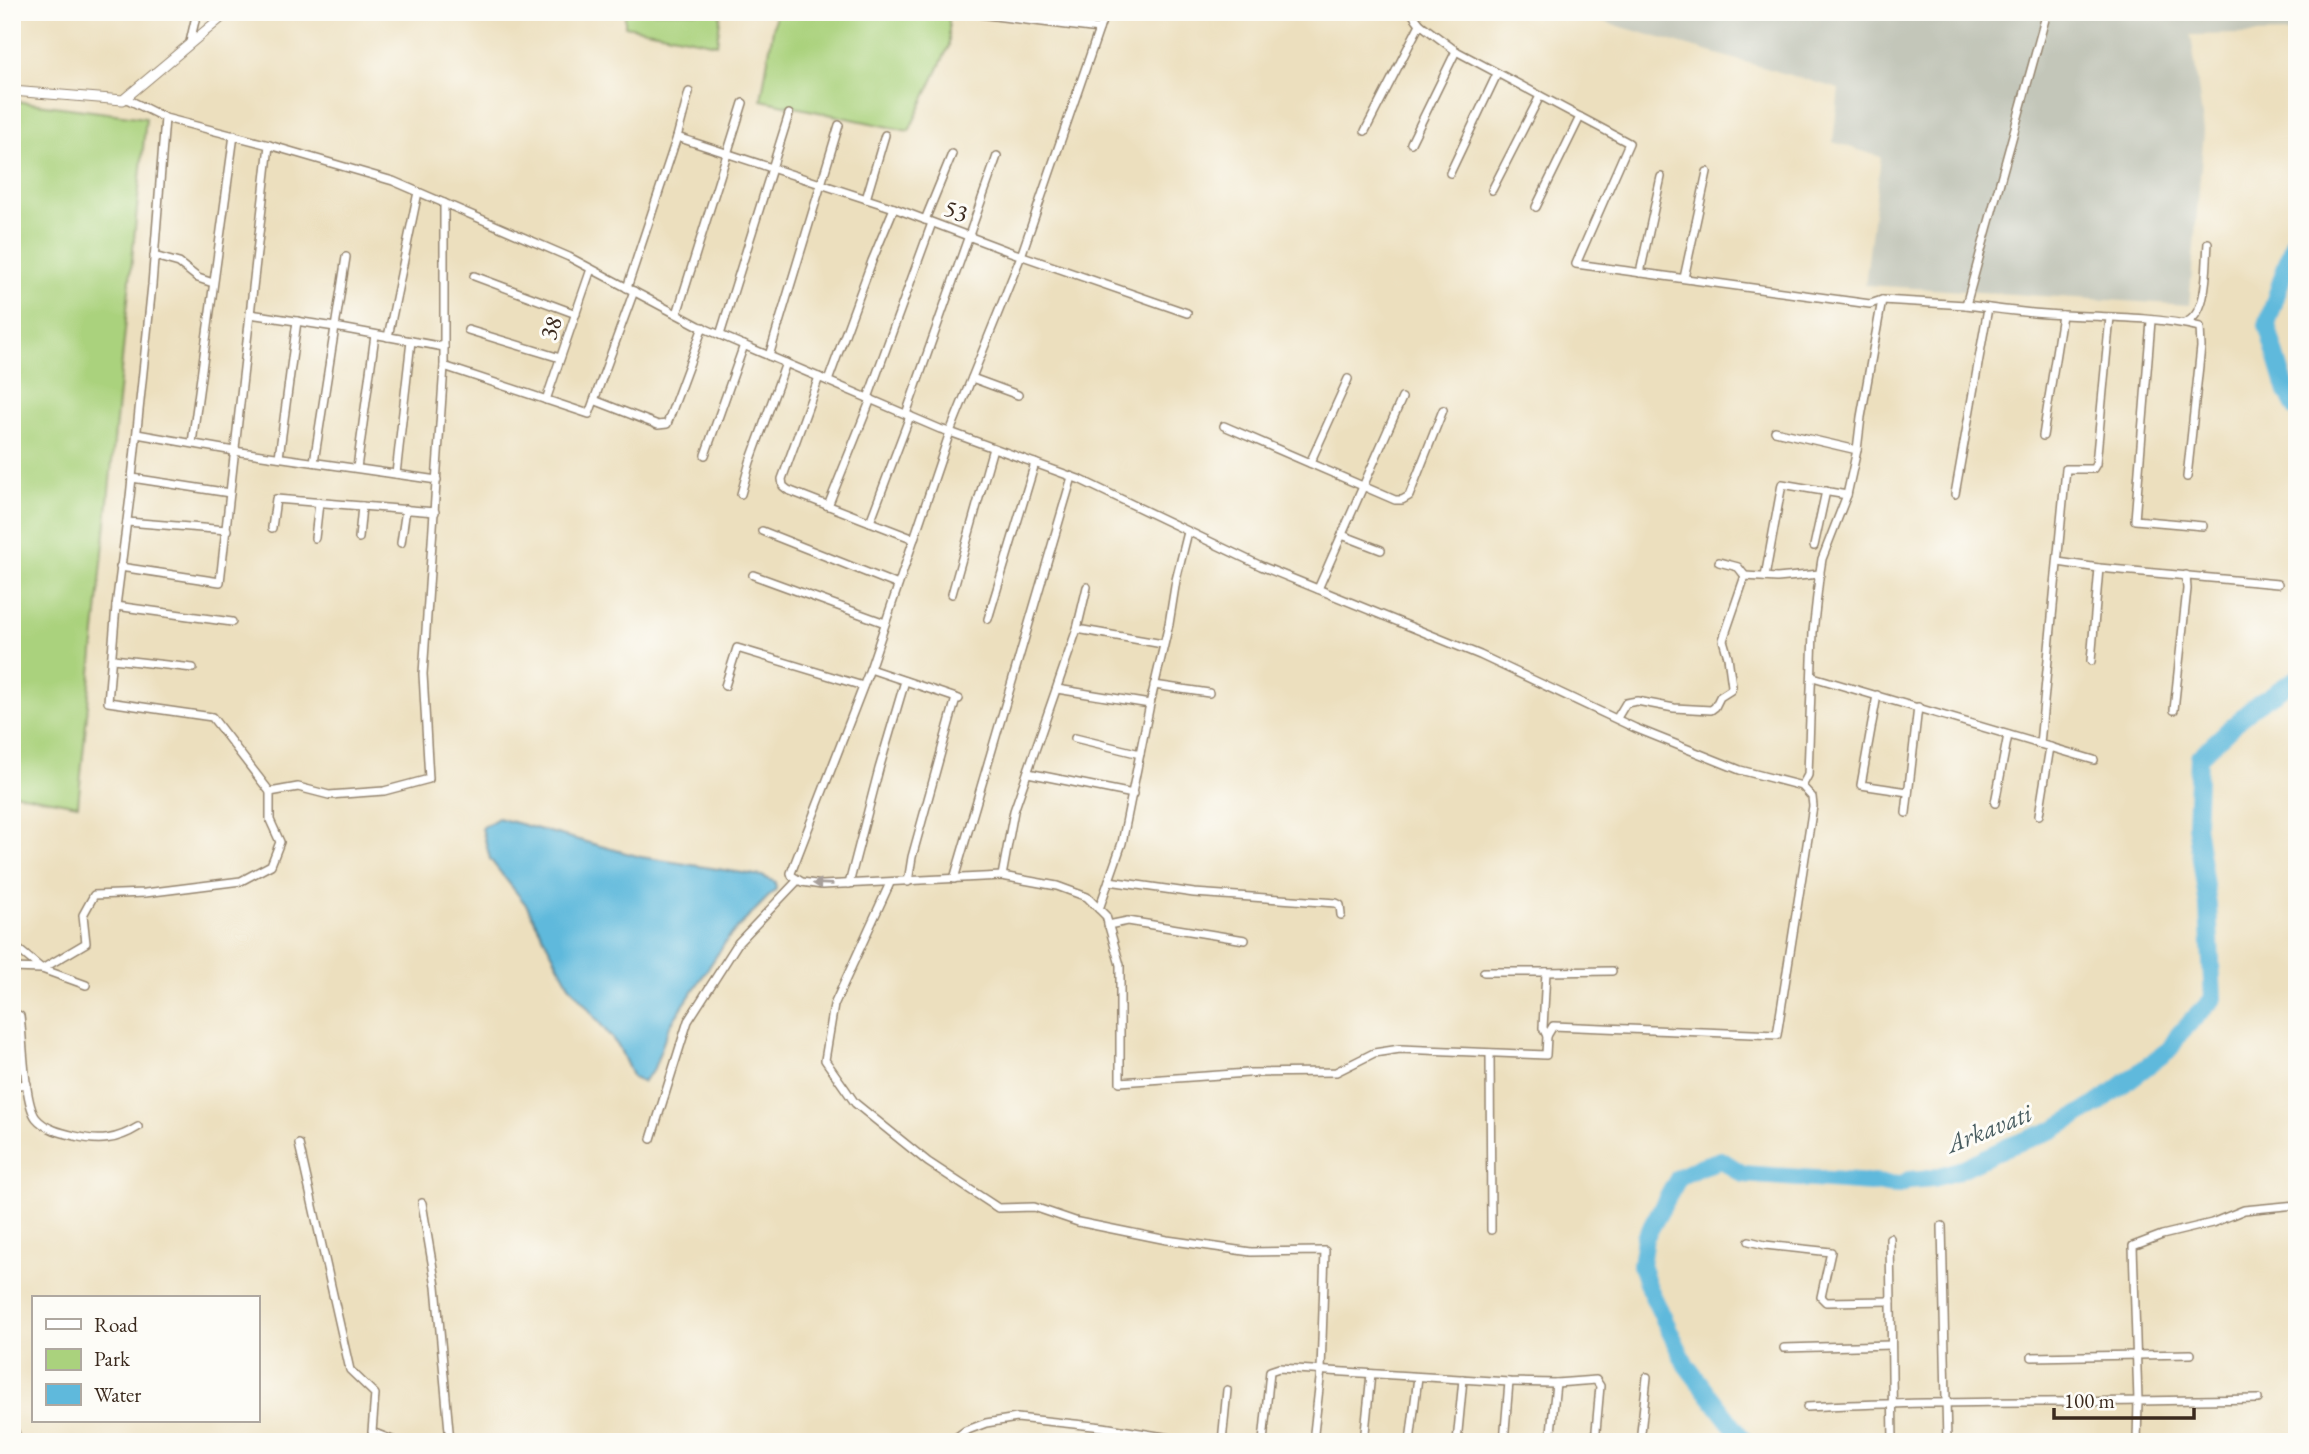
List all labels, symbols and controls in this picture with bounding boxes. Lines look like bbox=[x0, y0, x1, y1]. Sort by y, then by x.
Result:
street label: 53 bbox=[940, 192, 972, 229]
street label: 38 bbox=[532, 312, 569, 344]
one-way arrow bbox=[812, 879, 834, 890]
water label: Arkavati bbox=[1939, 1095, 2038, 1161]
legend bbox=[32, 1296, 259, 1422]
text: Road bbox=[94, 1311, 138, 1338]
text: Park bbox=[94, 1345, 131, 1372]
scale bar bbox=[2054, 1377, 2194, 1421]
text: Water bbox=[94, 1381, 141, 1408]
text: 100 m bbox=[2064, 1387, 2115, 1414]

